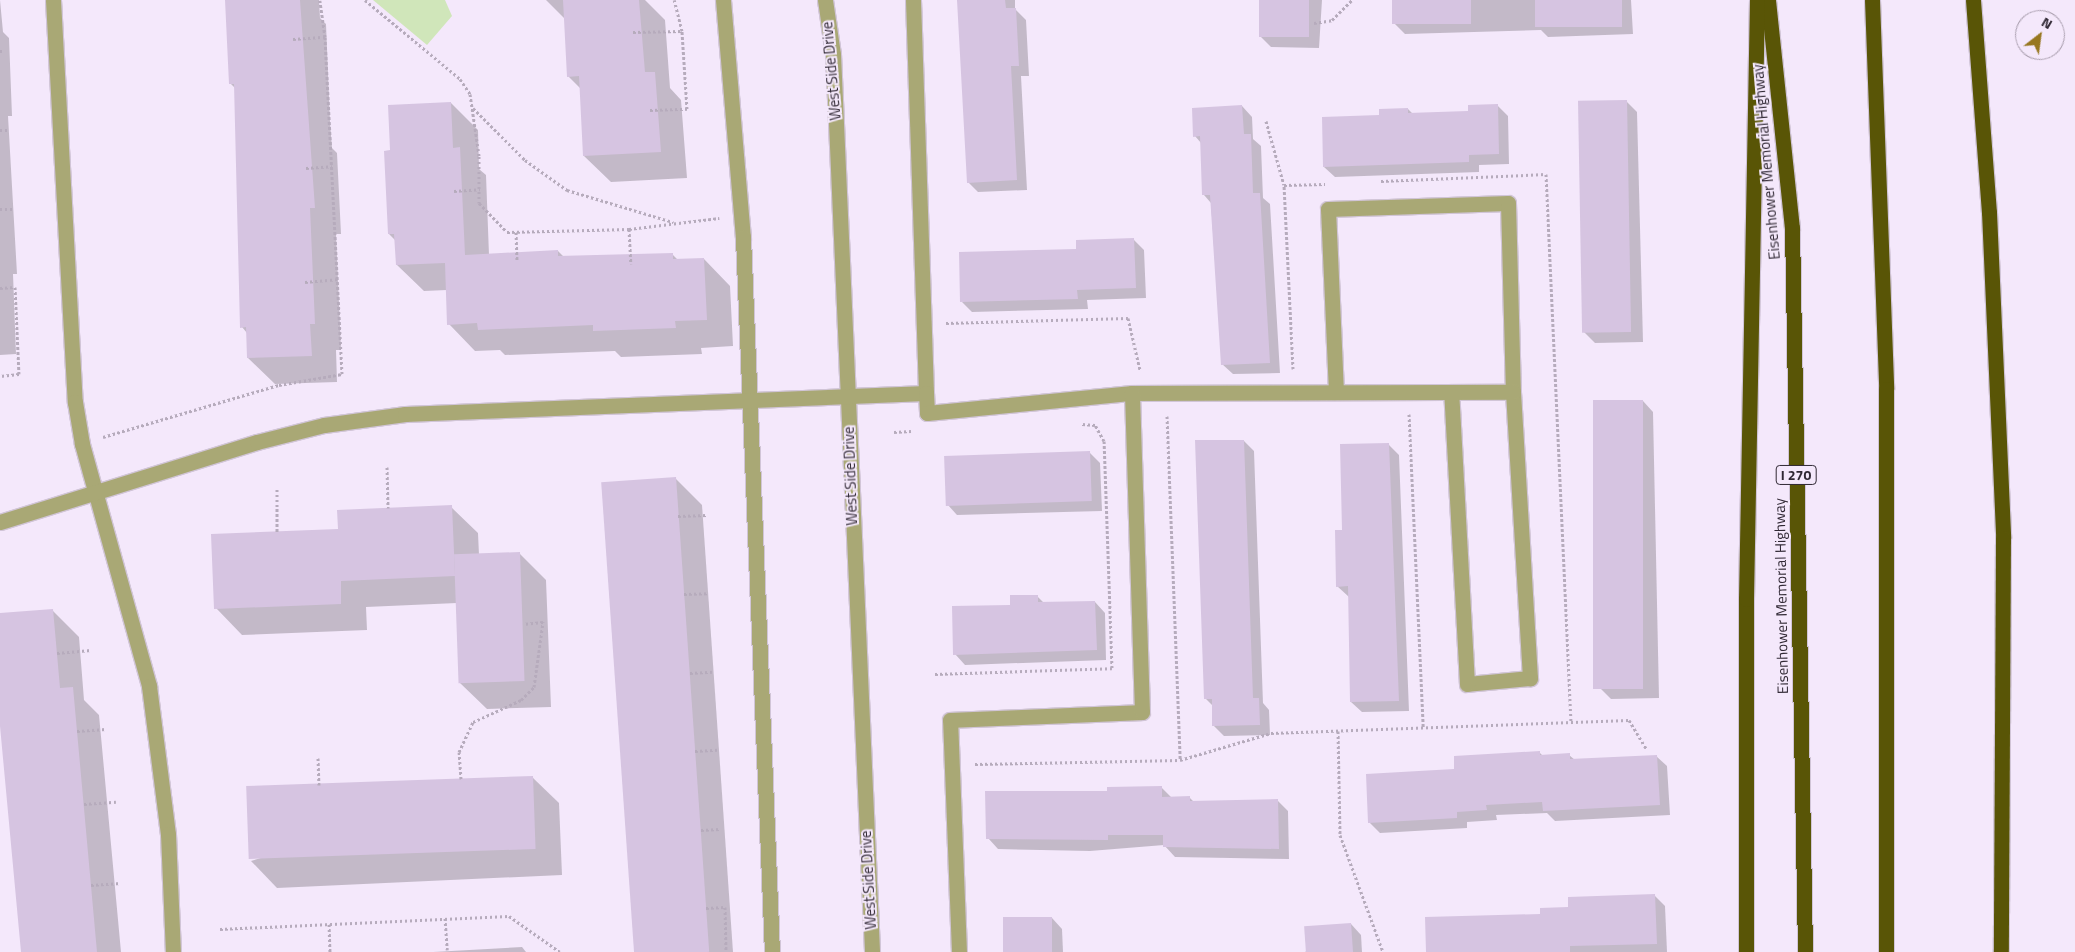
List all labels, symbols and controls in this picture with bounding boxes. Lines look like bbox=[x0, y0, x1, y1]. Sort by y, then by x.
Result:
north arrow bbox=[2015, 10, 2065, 60]
text: N bbox=[2038, 11, 2057, 34]
street label: West Side Drive bbox=[818, 21, 844, 121]
street label: Eisenhower Memorial Highway bbox=[1748, 64, 1784, 260]
street label: West Side Drive bbox=[839, 426, 861, 526]
road number: I 270 bbox=[1775, 464, 1817, 486]
street label: Eisenhower Memorial Highway bbox=[1770, 498, 1792, 694]
street label: West Side Drive bbox=[856, 830, 880, 930]

